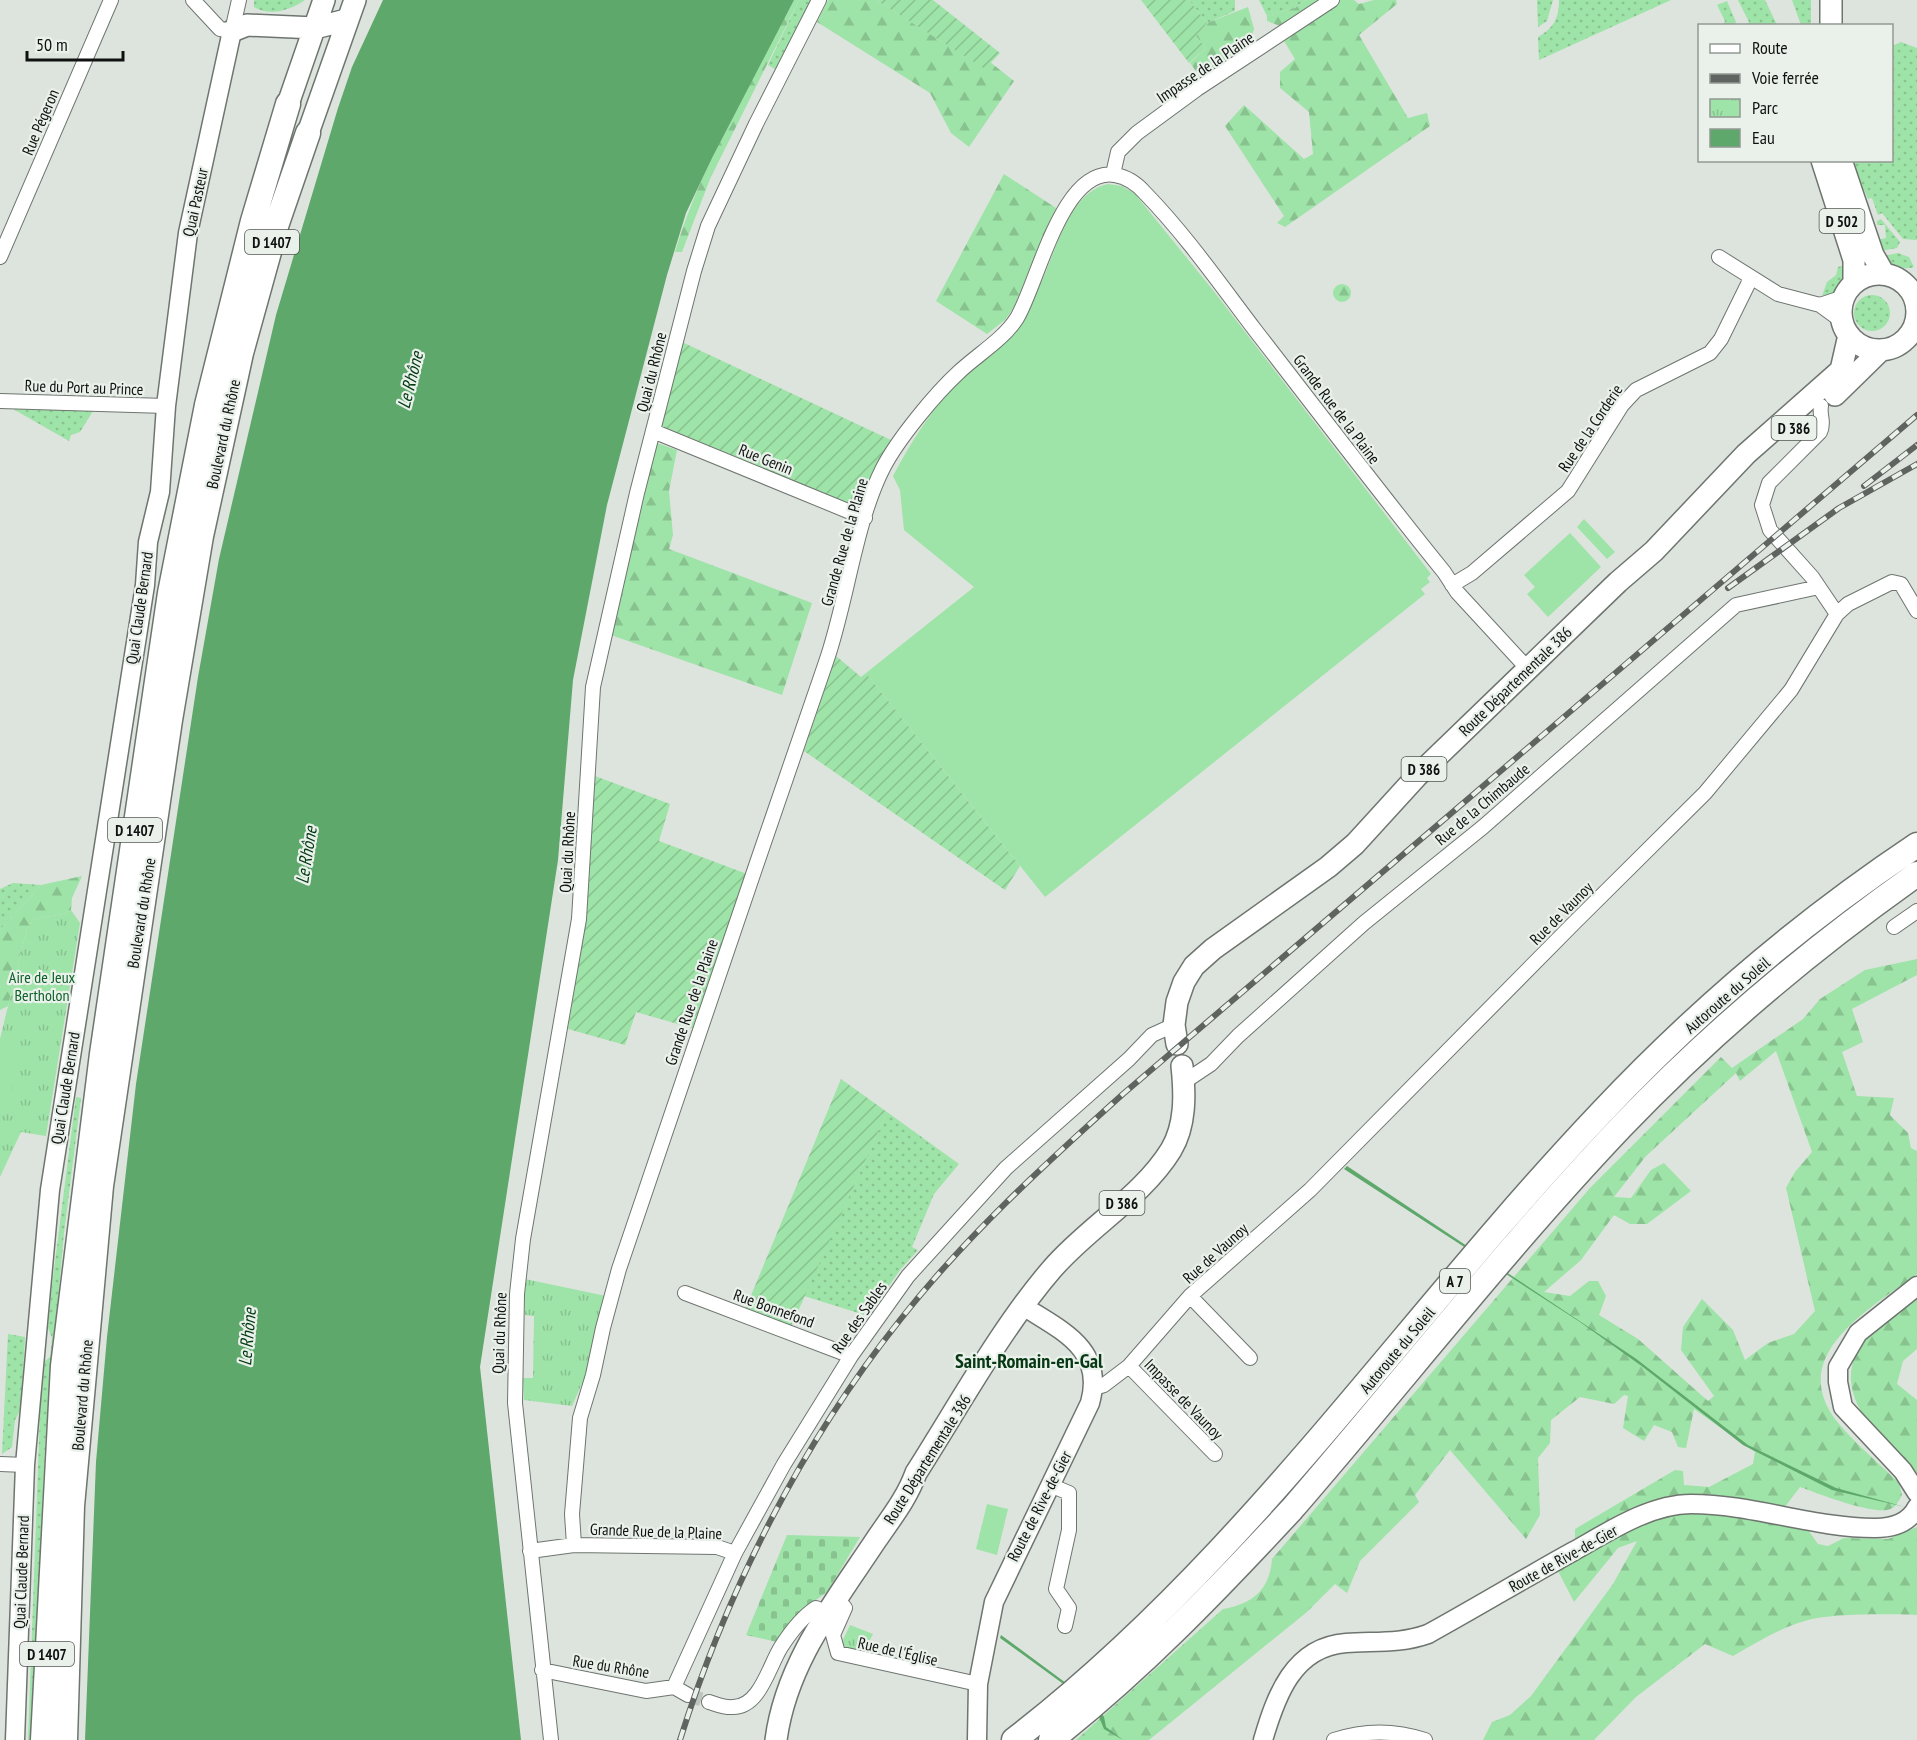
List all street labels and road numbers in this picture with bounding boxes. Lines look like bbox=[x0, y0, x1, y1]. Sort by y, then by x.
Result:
street label: Impasse de la Plaine bbox=[1152, 27, 1258, 107]
street label: Rue Pégeron bbox=[17, 86, 63, 158]
street label: Quai Pasteur bbox=[178, 165, 212, 238]
road number: D 502 bbox=[1820, 209, 1864, 233]
road number: D 1407 bbox=[245, 230, 299, 254]
street label: Quai du Rhône bbox=[631, 330, 671, 414]
street label: Grande Rue de la Plaine bbox=[1289, 350, 1385, 468]
street label: Rue du Port au Prince bbox=[24, 375, 144, 399]
street label: Boulevard du Rhône bbox=[202, 377, 244, 491]
street label: Rue de la Corderie bbox=[1553, 380, 1627, 476]
road number: D 386 bbox=[1772, 416, 1816, 440]
street label: Rue Genin bbox=[736, 439, 796, 479]
street label: Grande Rue de la Plaine bbox=[816, 476, 872, 608]
street label: Quai Claude Bernard bbox=[121, 550, 157, 666]
street label: Route Départementale 386 bbox=[1454, 622, 1576, 740]
road number: D 386 bbox=[1402, 757, 1446, 781]
street label: Rue de la Chimbaude bbox=[1431, 759, 1533, 849]
street label: Quai du Rhône bbox=[555, 811, 579, 893]
road number: D 1407 bbox=[108, 818, 162, 842]
street label: Boulevard du Rhône bbox=[122, 856, 160, 970]
street label: Rue de Vaunoy bbox=[1525, 877, 1597, 949]
street label: Grande Rue de la Plaine bbox=[660, 936, 722, 1068]
street label: Autoroute du Soleil bbox=[1680, 952, 1774, 1038]
street label: Quai Claude Bernard bbox=[46, 1030, 84, 1146]
road number: D 386 bbox=[1100, 1191, 1144, 1215]
street label: Rue de Vaunoy bbox=[1178, 1218, 1252, 1288]
road number: A 7 bbox=[1440, 1269, 1470, 1293]
street label: Rue des Sables bbox=[827, 1277, 891, 1357]
street label: Rue Bonnefond bbox=[731, 1284, 817, 1332]
street label: Quai du Rhône bbox=[488, 1292, 510, 1374]
street label: Autoroute du Soleil bbox=[1355, 1302, 1439, 1397]
street label: Boulevard du Rhône bbox=[67, 1339, 97, 1451]
street label: Impasse de Vaunoy bbox=[1140, 1354, 1228, 1444]
street label: Route Départementale 386 bbox=[879, 1390, 975, 1528]
street label: Route de Rive-de-Gier bbox=[1003, 1447, 1076, 1565]
street label: Quai Claude Bernard bbox=[9, 1515, 33, 1629]
street label: Grande Rue de la Plaine bbox=[590, 1519, 722, 1543]
street label: Route de Rive-de-Gier bbox=[1505, 1520, 1621, 1596]
street label: Rue de l'Église bbox=[856, 1632, 940, 1670]
road number: D 1407 bbox=[20, 1642, 74, 1666]
street label: Rue du Rhône bbox=[571, 1650, 651, 1682]

